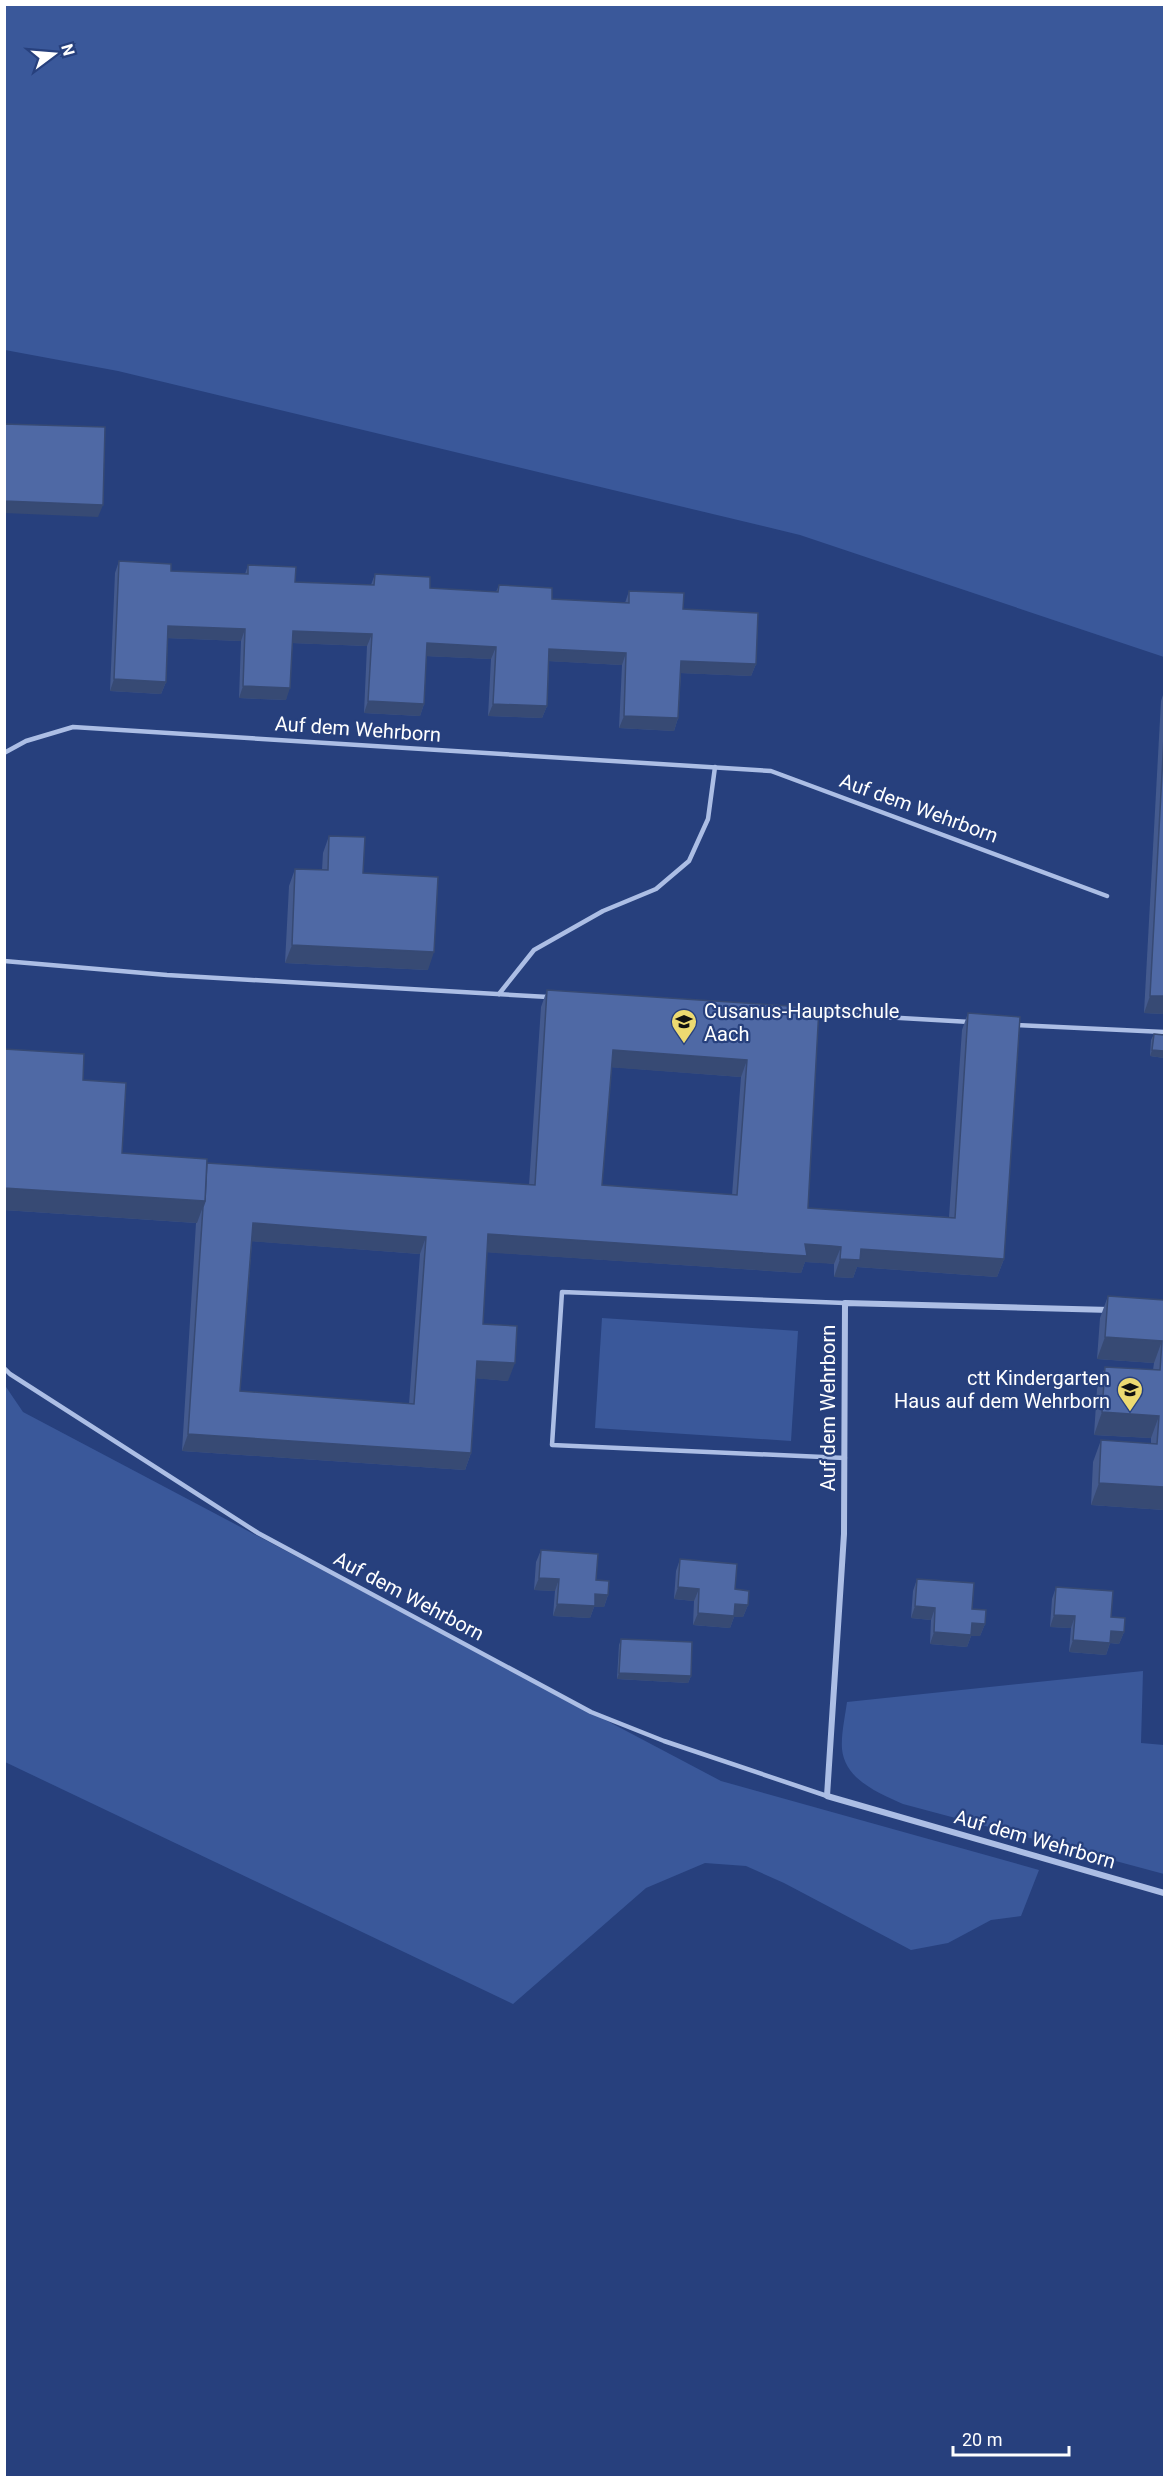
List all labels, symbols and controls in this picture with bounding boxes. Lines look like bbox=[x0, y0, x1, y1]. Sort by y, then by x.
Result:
north arrow bbox=[24, 24, 84, 84]
text: N bbox=[57, 42, 79, 58]
street label: Auf dem Wehrborn bbox=[274, 711, 442, 747]
street label: Auf dem Wehrborn bbox=[837, 768, 1001, 848]
place label: Cusanus-Hauptschule Aach bbox=[704, 999, 899, 1046]
school or university icon: Cusanus-Hauptschule Aach bbox=[669, 1007, 699, 1045]
street label: Auf dem Wehrborn bbox=[816, 1325, 840, 1491]
place label: ctt Kindergarten Haus auf dem Wehrborn bbox=[894, 1366, 1110, 1413]
school or university icon: ctt Kindergarten Haus auf dem Wehrborn bbox=[1115, 1375, 1145, 1413]
street label: Auf dem Wehrborn bbox=[330, 1546, 488, 1646]
street label: Auf dem Wehrborn bbox=[952, 1805, 1118, 1873]
scale bar bbox=[953, 2419, 1068, 2457]
text: 20 m bbox=[962, 2429, 1002, 2450]

